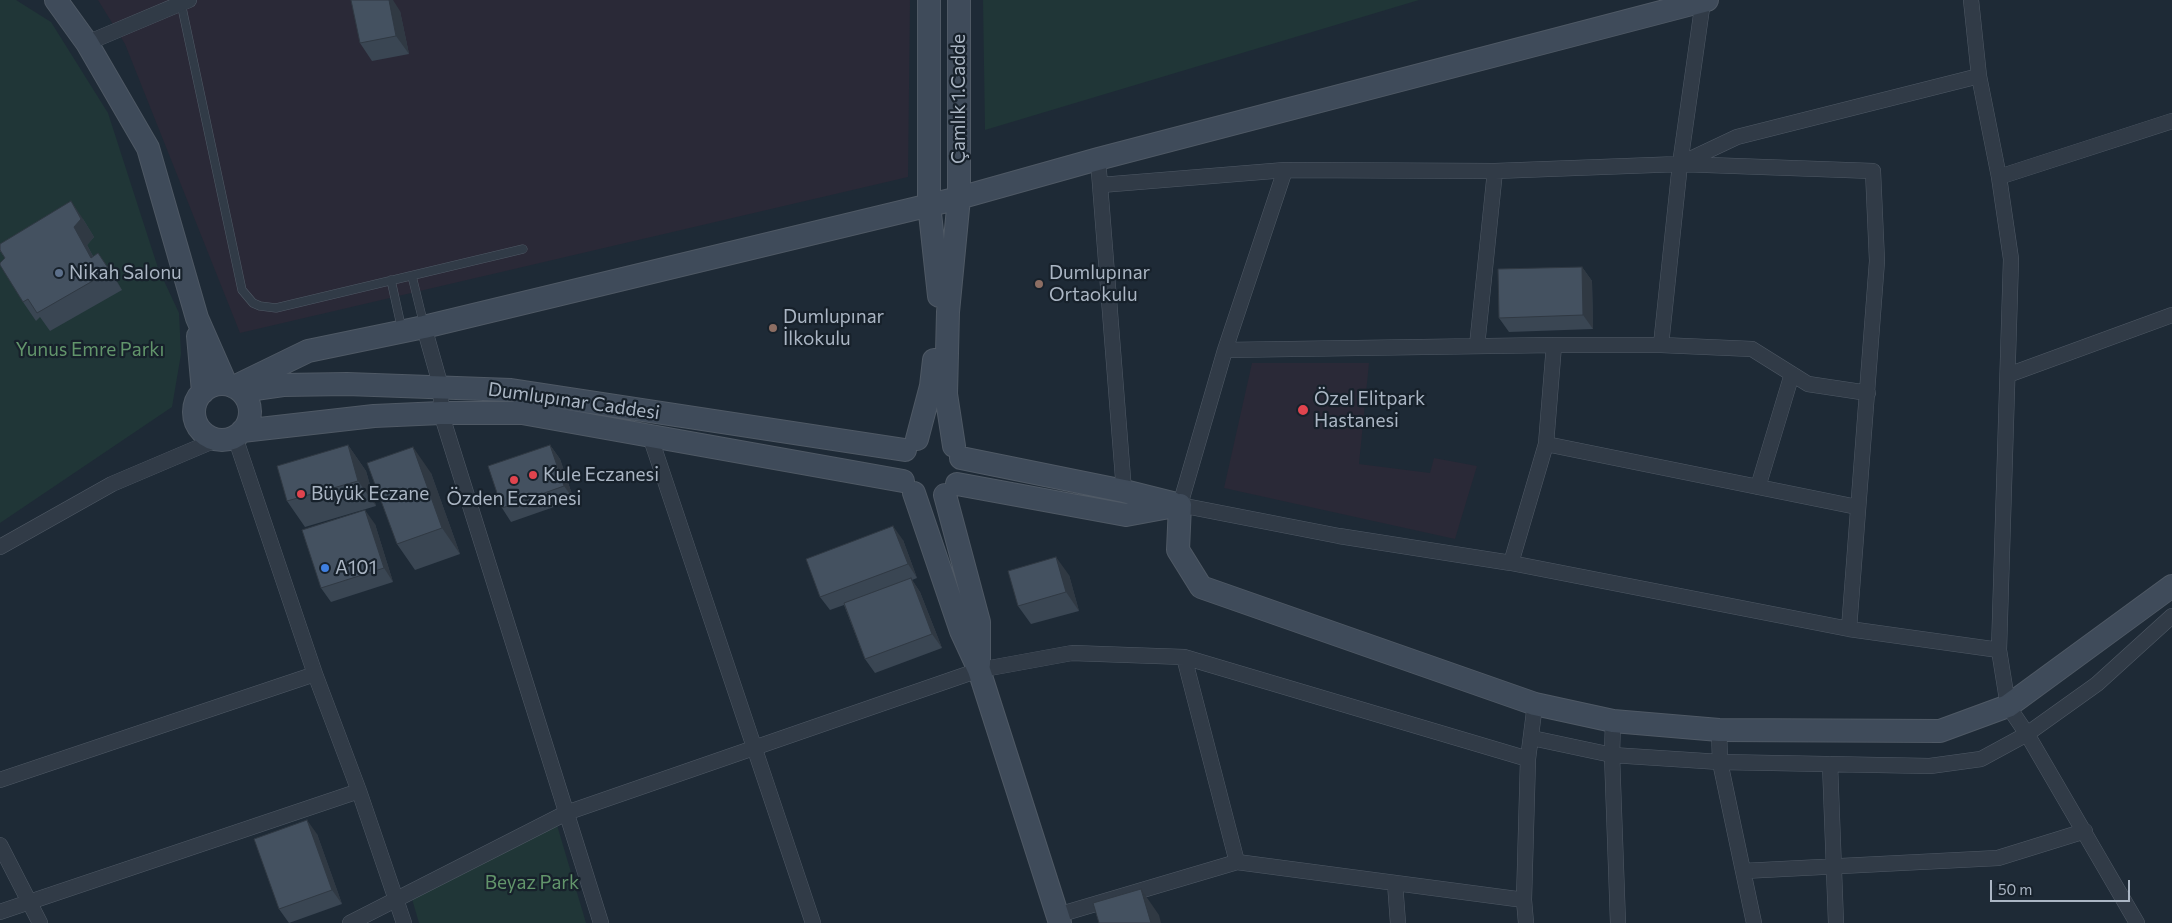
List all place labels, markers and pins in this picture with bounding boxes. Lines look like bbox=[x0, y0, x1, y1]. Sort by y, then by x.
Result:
place label: Nikah Salonu bbox=[69, 262, 182, 284]
place label: Dumlupınar Ortaokulu bbox=[1049, 262, 1150, 306]
marker: Nikah Salonu bbox=[53, 267, 65, 279]
marker: Dumlupınar Ortaokulu bbox=[1033, 278, 1045, 290]
place label: Dumlupınar İlkokulu bbox=[783, 306, 884, 350]
marker: Dumlupınar İlkokulu bbox=[767, 322, 779, 334]
place label: Özel Elitpark Hastanesi bbox=[1314, 388, 1425, 432]
marker: Özel Elitpark Hastanesi bbox=[1296, 403, 1310, 417]
place label: Kule Eczanesi bbox=[543, 464, 659, 486]
marker: Kule Eczanesi bbox=[527, 469, 539, 481]
marker: Özden Eczanesi bbox=[508, 474, 520, 486]
place label: Büyük Eczane bbox=[311, 483, 429, 505]
marker: Büyük Eczane bbox=[295, 488, 307, 500]
place label: Özden Eczanesi bbox=[447, 488, 581, 510]
place label: A101 bbox=[335, 557, 377, 579]
marker: A101 bbox=[319, 562, 331, 574]

